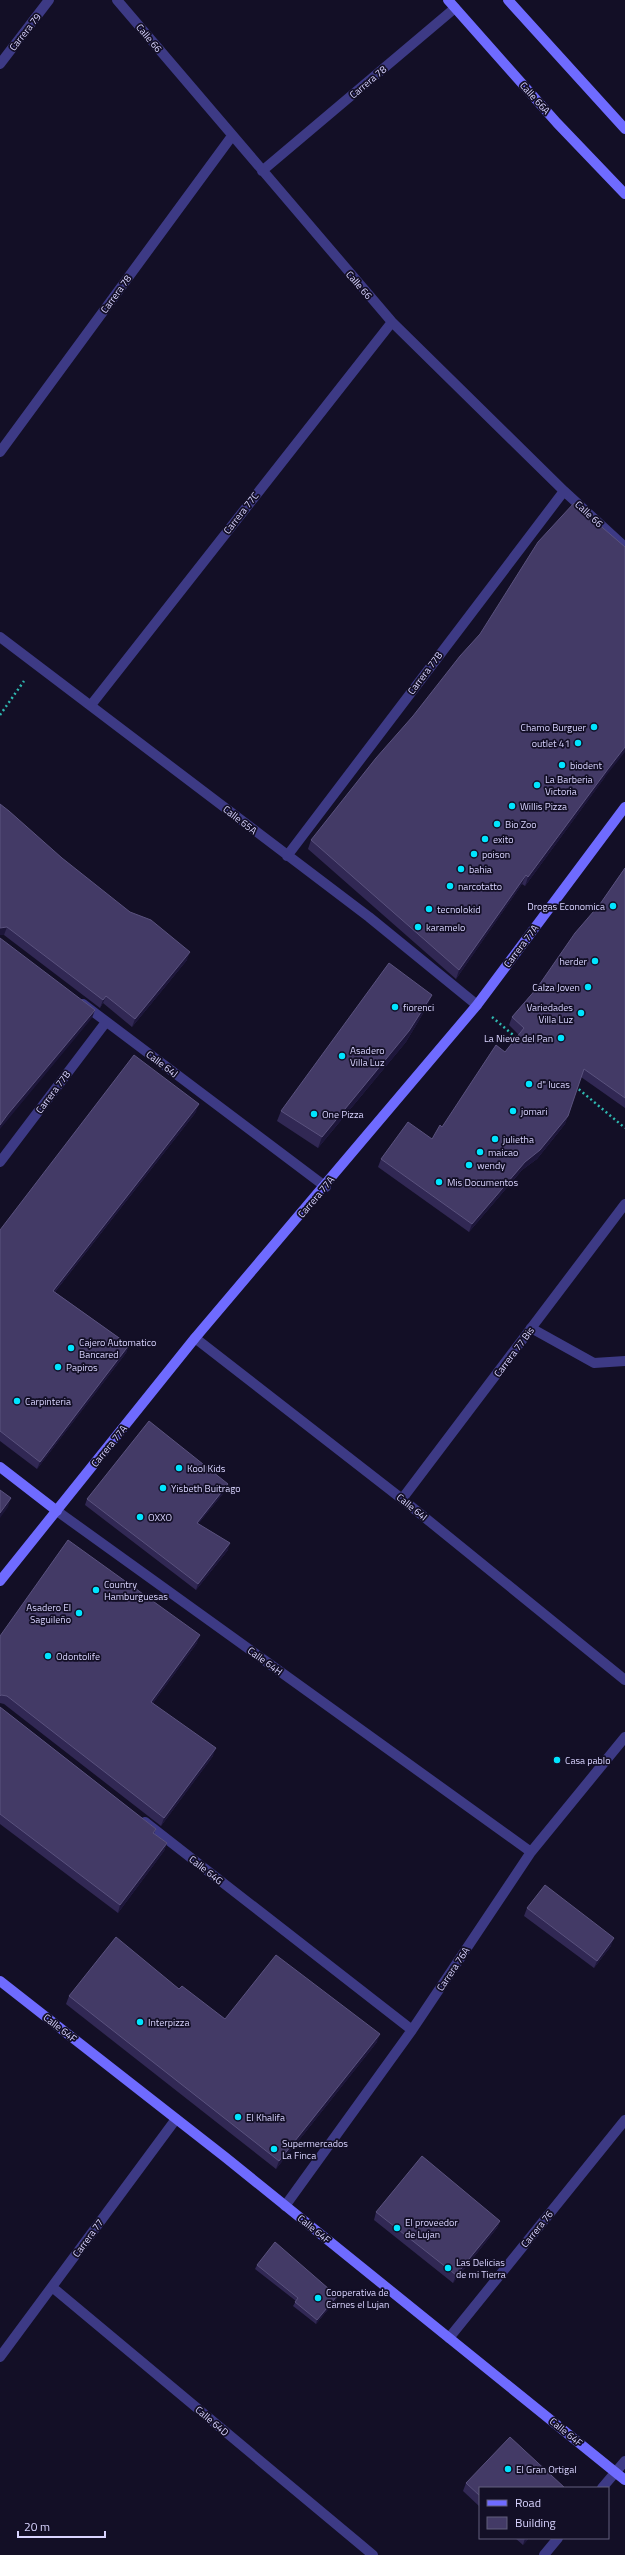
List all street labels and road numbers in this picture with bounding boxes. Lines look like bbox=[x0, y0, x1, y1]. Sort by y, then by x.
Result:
street label: Carrera 79 bbox=[5, 10, 45, 54]
street label: Calle 66 bbox=[132, 20, 166, 56]
street label: Carrera 78 bbox=[346, 62, 390, 102]
street label: Calle 66A bbox=[516, 78, 554, 118]
street label: Calle 66 bbox=[342, 267, 376, 303]
street label: Carrera 78 bbox=[97, 271, 135, 316]
street label: Carrera 77C bbox=[220, 488, 263, 537]
street label: Calle 66 bbox=[572, 497, 607, 531]
street label: Carrera 77B bbox=[404, 648, 446, 698]
street label: Calle 65A bbox=[220, 802, 260, 838]
street label: Carrera 77A bbox=[500, 921, 542, 971]
street label: Calle 64J bbox=[143, 1047, 181, 1081]
street label: Carrera 77B bbox=[32, 1067, 74, 1117]
street label: Carrera 77A bbox=[294, 1173, 338, 1221]
street label: Carrera 77 Bis bbox=[490, 1323, 538, 1380]
street label: Carrera 77A bbox=[87, 1422, 131, 1470]
street label: Calle 64I bbox=[393, 1490, 431, 1524]
street label: Calle 64H bbox=[244, 1643, 286, 1679]
street label: Calle 64G bbox=[186, 1852, 226, 1888]
street label: Carrera 76A bbox=[433, 1944, 473, 1994]
street label: Calle 64F bbox=[40, 2010, 80, 2046]
street label: Carrera 76 bbox=[517, 2207, 557, 2251]
street label: Calle 64F bbox=[294, 2211, 334, 2247]
street label: Carrera 77 bbox=[69, 2216, 107, 2260]
street label: Calle 64D bbox=[192, 2402, 232, 2440]
street label: Calle 64F bbox=[546, 2414, 586, 2450]

